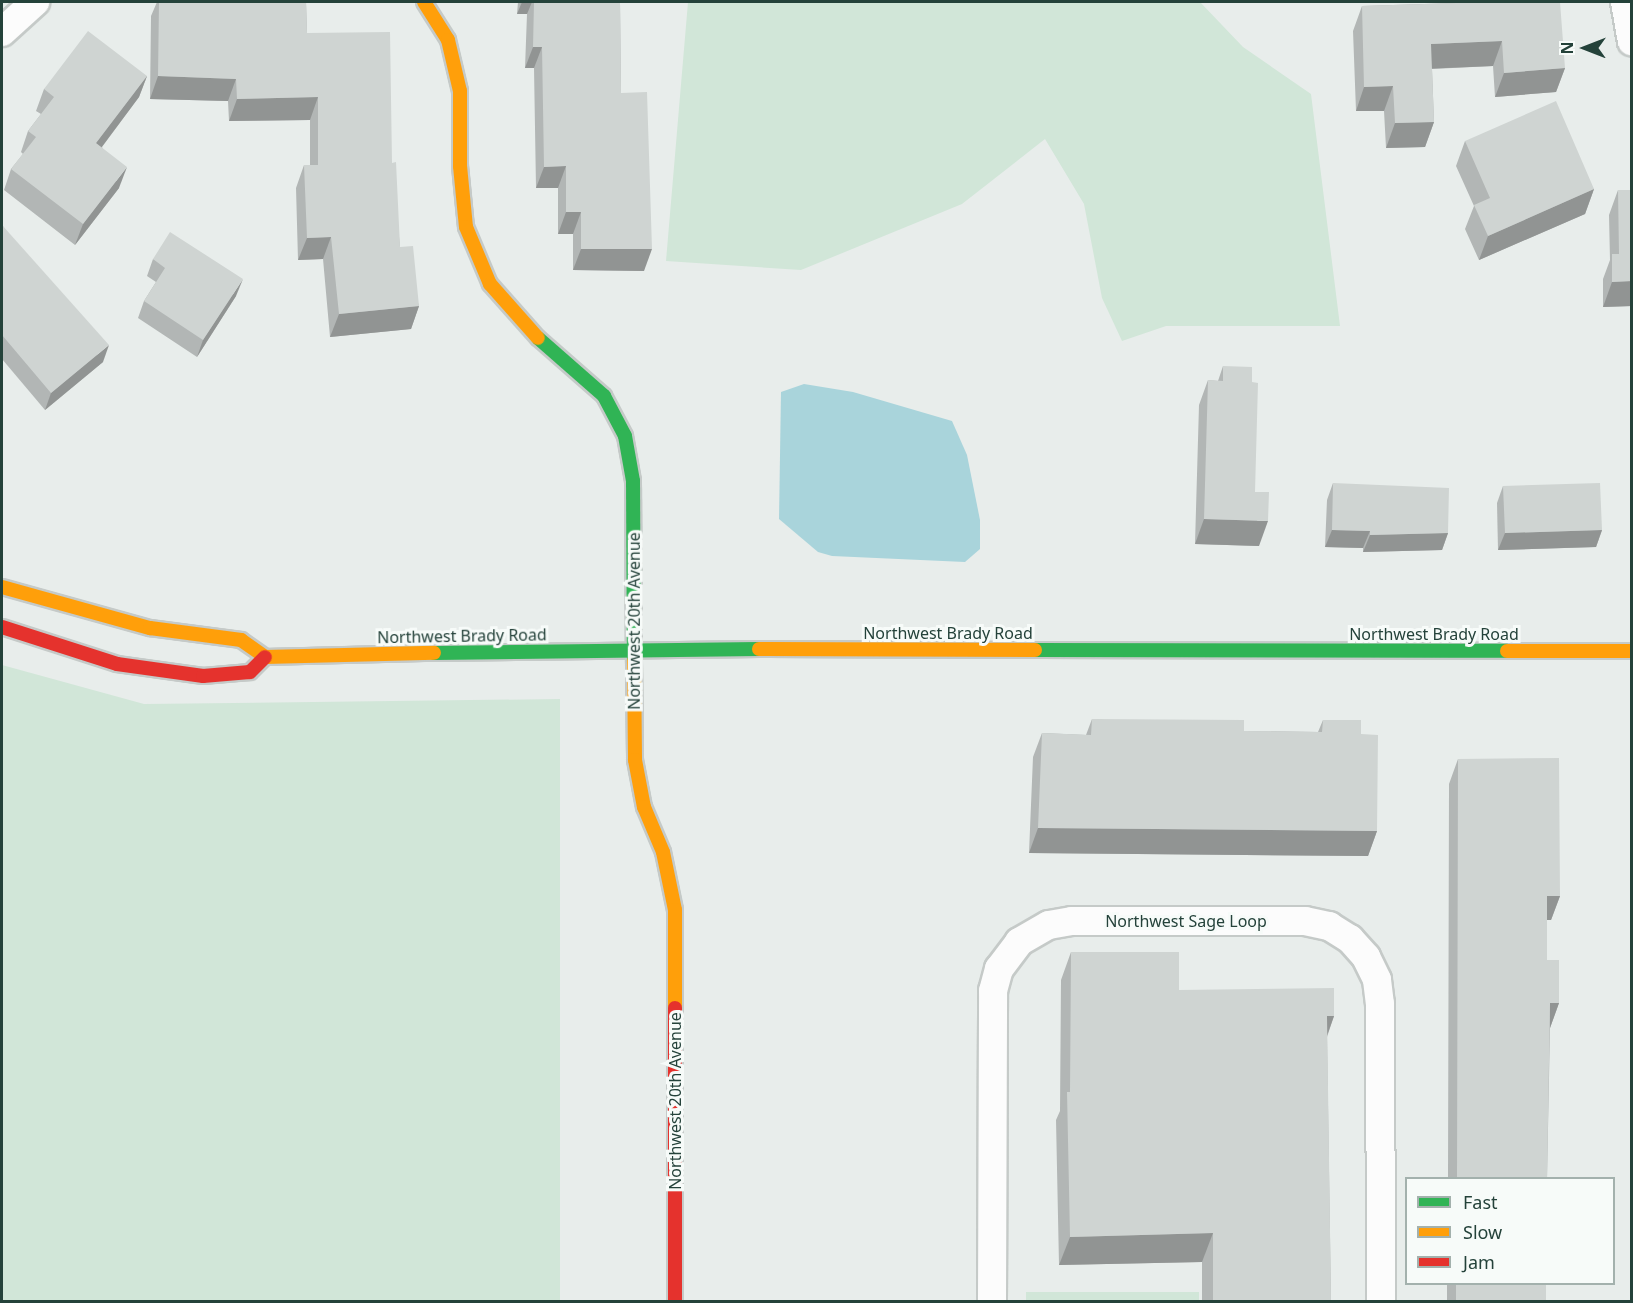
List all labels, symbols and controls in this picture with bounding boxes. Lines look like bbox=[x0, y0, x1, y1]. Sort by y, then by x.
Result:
north arrow bbox=[1555, 18, 1615, 78]
text: N bbox=[1556, 42, 1578, 55]
street label: Northwest 20th Avenue bbox=[624, 532, 644, 710]
street label: Northwest Brady Road bbox=[863, 623, 1033, 643]
street label: Northwest Brady Road bbox=[1349, 624, 1519, 644]
street label: Northwest Brady Road bbox=[377, 625, 547, 647]
street label: Northwest Sage Loop bbox=[1105, 911, 1267, 931]
street label: Northwest 20th Avenue bbox=[665, 1012, 685, 1190]
legend bbox=[1405, 1177, 1615, 1285]
text: Fast bbox=[1463, 1190, 1498, 1214]
text: Slow bbox=[1463, 1220, 1502, 1244]
text: Jam bbox=[1463, 1250, 1495, 1274]

